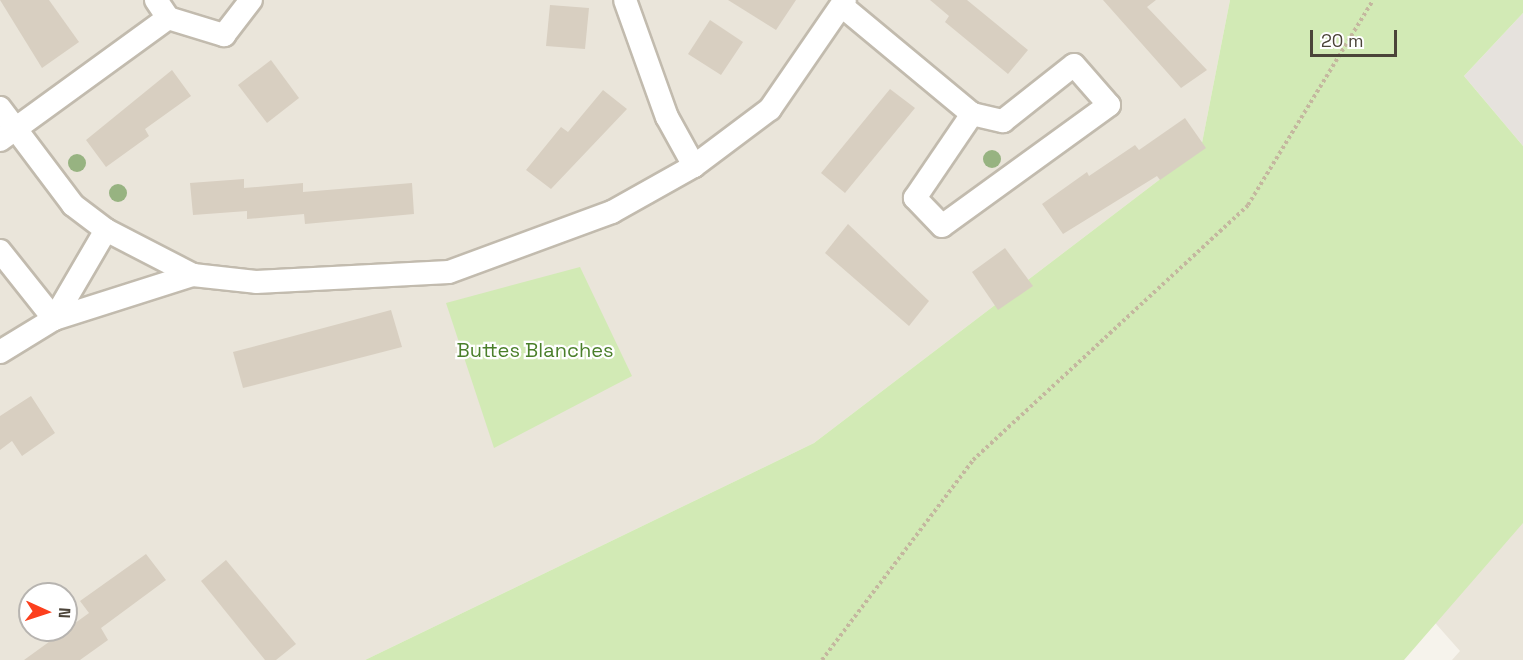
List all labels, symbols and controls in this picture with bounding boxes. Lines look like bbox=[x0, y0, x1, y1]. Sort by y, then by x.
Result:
scale bar bbox=[1313, 18, 1400, 56]
text: 20 m bbox=[1321, 29, 1364, 52]
park label: Buttes Blanches bbox=[456, 338, 614, 362]
north arrow bbox=[18, 582, 78, 642]
text: N bbox=[54, 607, 75, 619]

